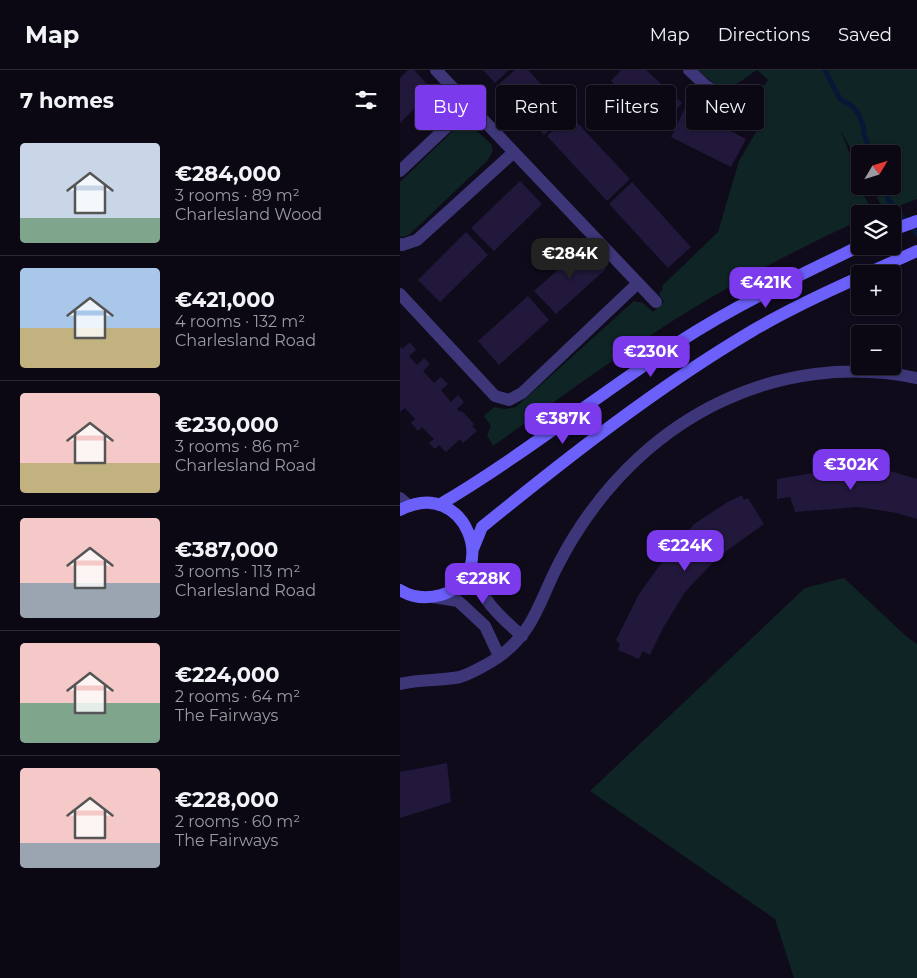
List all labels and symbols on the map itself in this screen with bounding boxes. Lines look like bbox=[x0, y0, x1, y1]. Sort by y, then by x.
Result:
north arrow bbox=[851, 145, 901, 195]
pin: €284K bbox=[535, 238, 605, 280]
pin: €421K bbox=[731, 266, 801, 309]
pin: €230K bbox=[616, 336, 686, 378]
pin: €387K bbox=[528, 402, 598, 445]
pin: €302K bbox=[816, 448, 886, 491]
pin: €224K bbox=[650, 530, 720, 572]
pin: €228K bbox=[448, 562, 518, 605]

